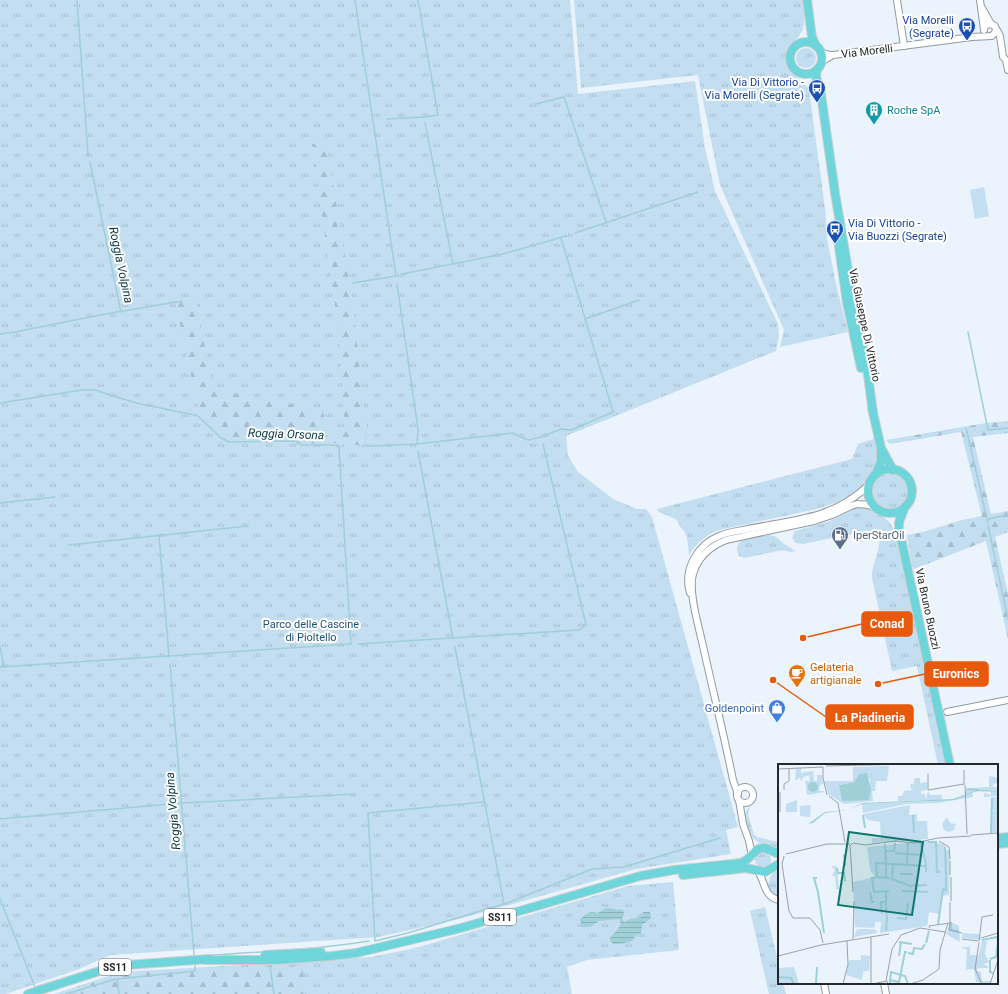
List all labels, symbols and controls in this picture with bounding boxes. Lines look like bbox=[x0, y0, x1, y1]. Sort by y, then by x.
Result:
place label: Via Morelli (Segrate) bbox=[902, 14, 954, 40]
bus stop icon: Via Morelli (Segrate) bbox=[957, 16, 977, 41]
street label: Via Morelli bbox=[841, 42, 894, 61]
place label: Via Di Vittorio - Via Morelli (Segrate) bbox=[704, 76, 804, 102]
bus stop icon: Via Di Vittorio - Via Morelli (Segrate) bbox=[807, 78, 827, 103]
building icon: Roche SpA bbox=[864, 100, 884, 125]
place label: Roche SpA bbox=[887, 104, 941, 117]
place label: Via Di Vittorio - Via Buozzi (Segrate) bbox=[848, 217, 947, 243]
bus stop icon: Via Di Vittorio - Via Buozzi (Segrate) bbox=[825, 219, 845, 244]
water label: Roggia Volpina bbox=[106, 226, 136, 304]
street label: Via Giuseppe Di Vittorio bbox=[846, 267, 883, 383]
water label: Roggia Orsona bbox=[248, 426, 324, 442]
fuel station icon: IperStarOil bbox=[830, 525, 850, 550]
place label: IperStarOil bbox=[853, 529, 905, 542]
street label: Via Bruno Buozzi bbox=[913, 567, 942, 651]
callout: Conad bbox=[862, 612, 912, 636]
text: Conad bbox=[870, 617, 905, 631]
park label: Parco delle Cascine di Pioltello bbox=[263, 618, 359, 644]
place label: Gelateria artigianale bbox=[810, 661, 862, 687]
callout: Euronics bbox=[925, 662, 988, 686]
cafe icon: Gelateria artigianale bbox=[787, 663, 807, 688]
text: Euronics bbox=[933, 667, 979, 681]
shop icon: Goldenpoint bbox=[767, 698, 787, 723]
place label: Goldenpoint bbox=[705, 702, 764, 715]
callout: La Piadineria bbox=[826, 705, 913, 729]
text: La Piadineria bbox=[835, 711, 906, 725]
inset map bbox=[778, 764, 998, 984]
water label: Roggia Volpina bbox=[163, 772, 183, 850]
road number: SS11 bbox=[484, 909, 516, 925]
road number: SS11 bbox=[99, 959, 131, 975]

